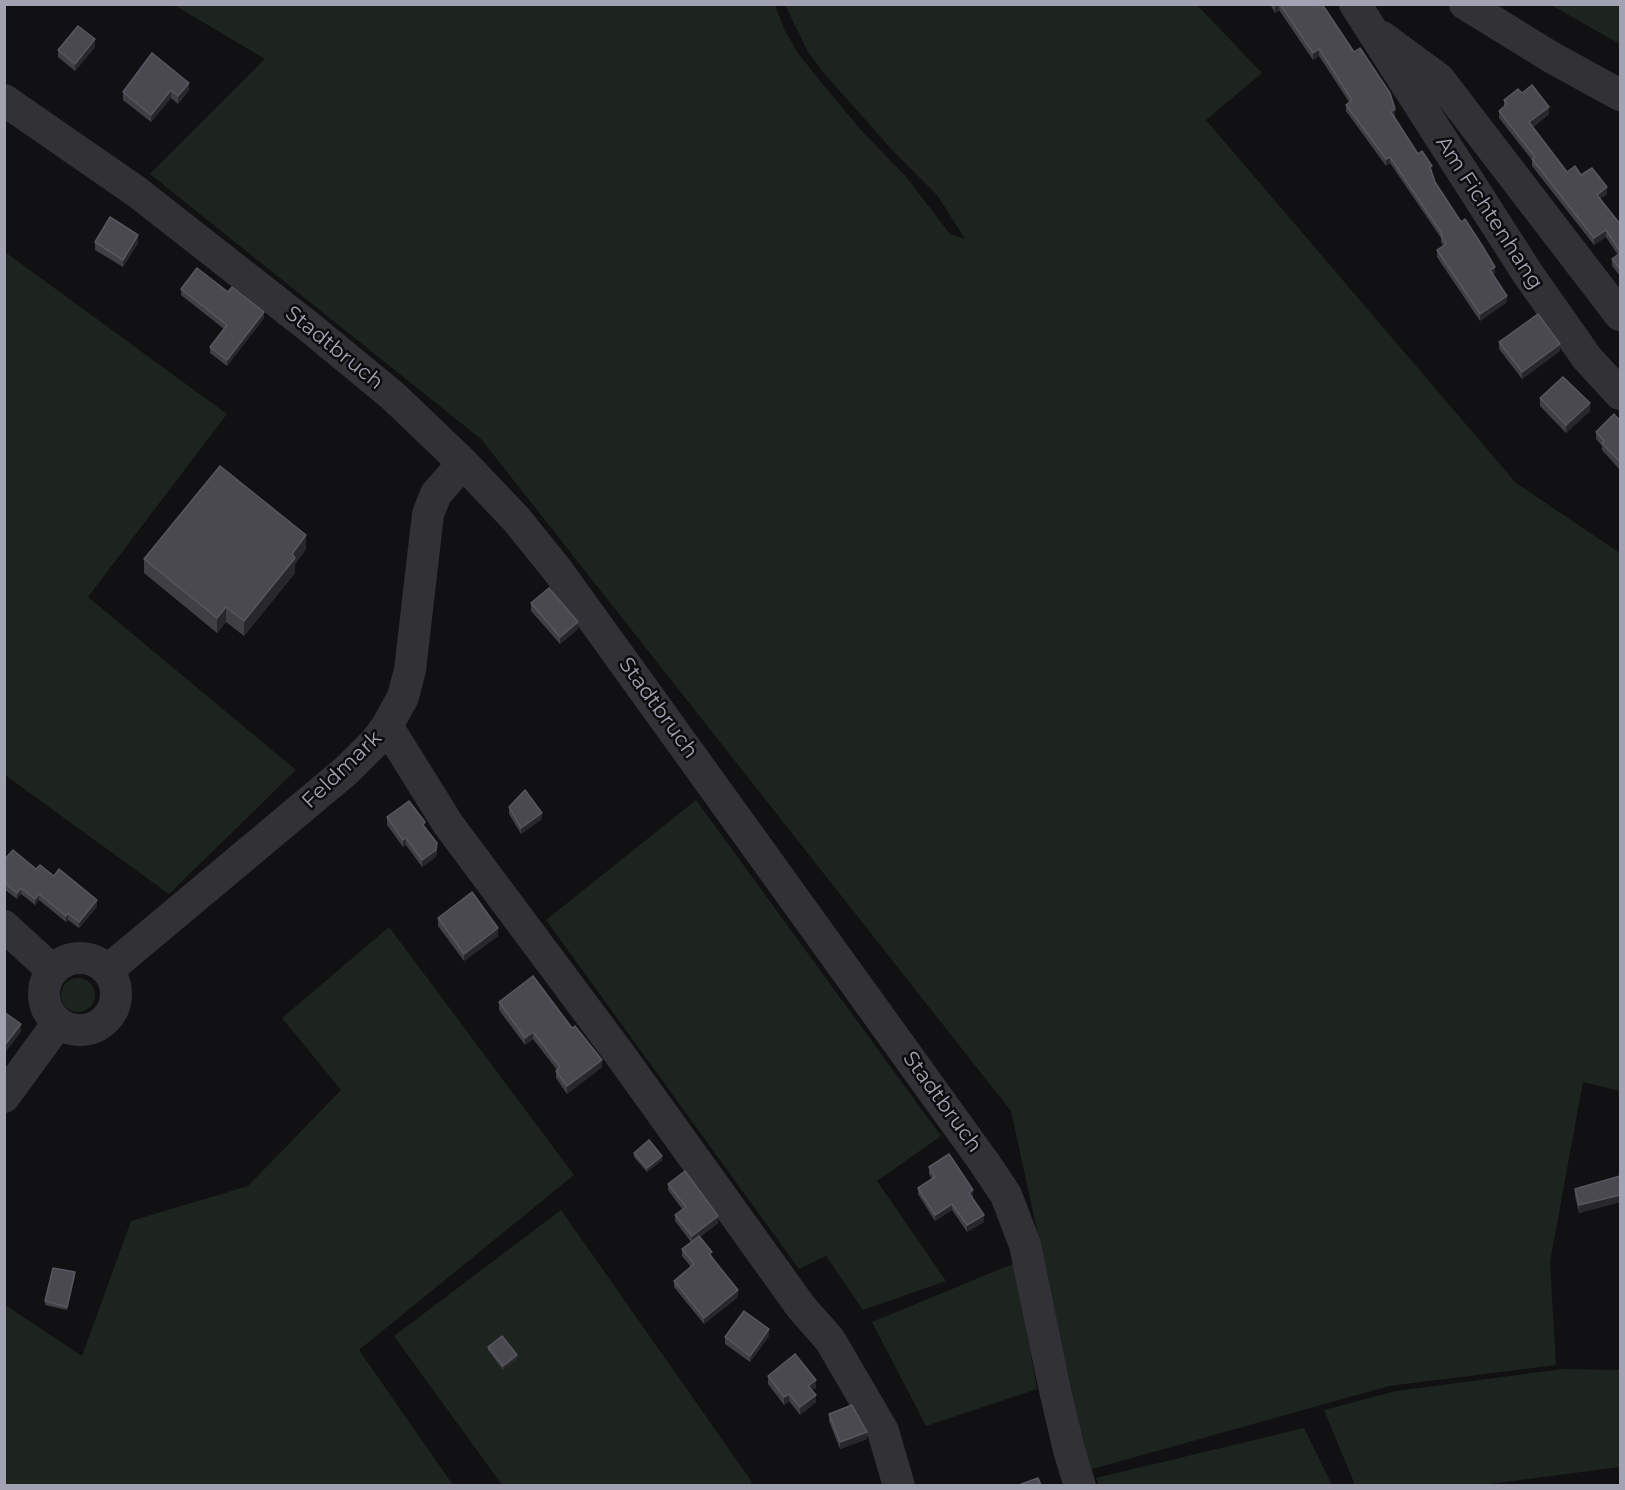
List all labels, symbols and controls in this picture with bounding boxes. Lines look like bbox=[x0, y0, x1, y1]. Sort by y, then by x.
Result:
street label: Am Fichtenhang bbox=[1430, 132, 1548, 294]
street label: Stadtbruch bbox=[280, 301, 388, 395]
street label: Stadtbruch bbox=[613, 653, 703, 763]
street label: Feldmark bbox=[297, 726, 387, 814]
street label: Stadtbruch bbox=[897, 1047, 987, 1157]

